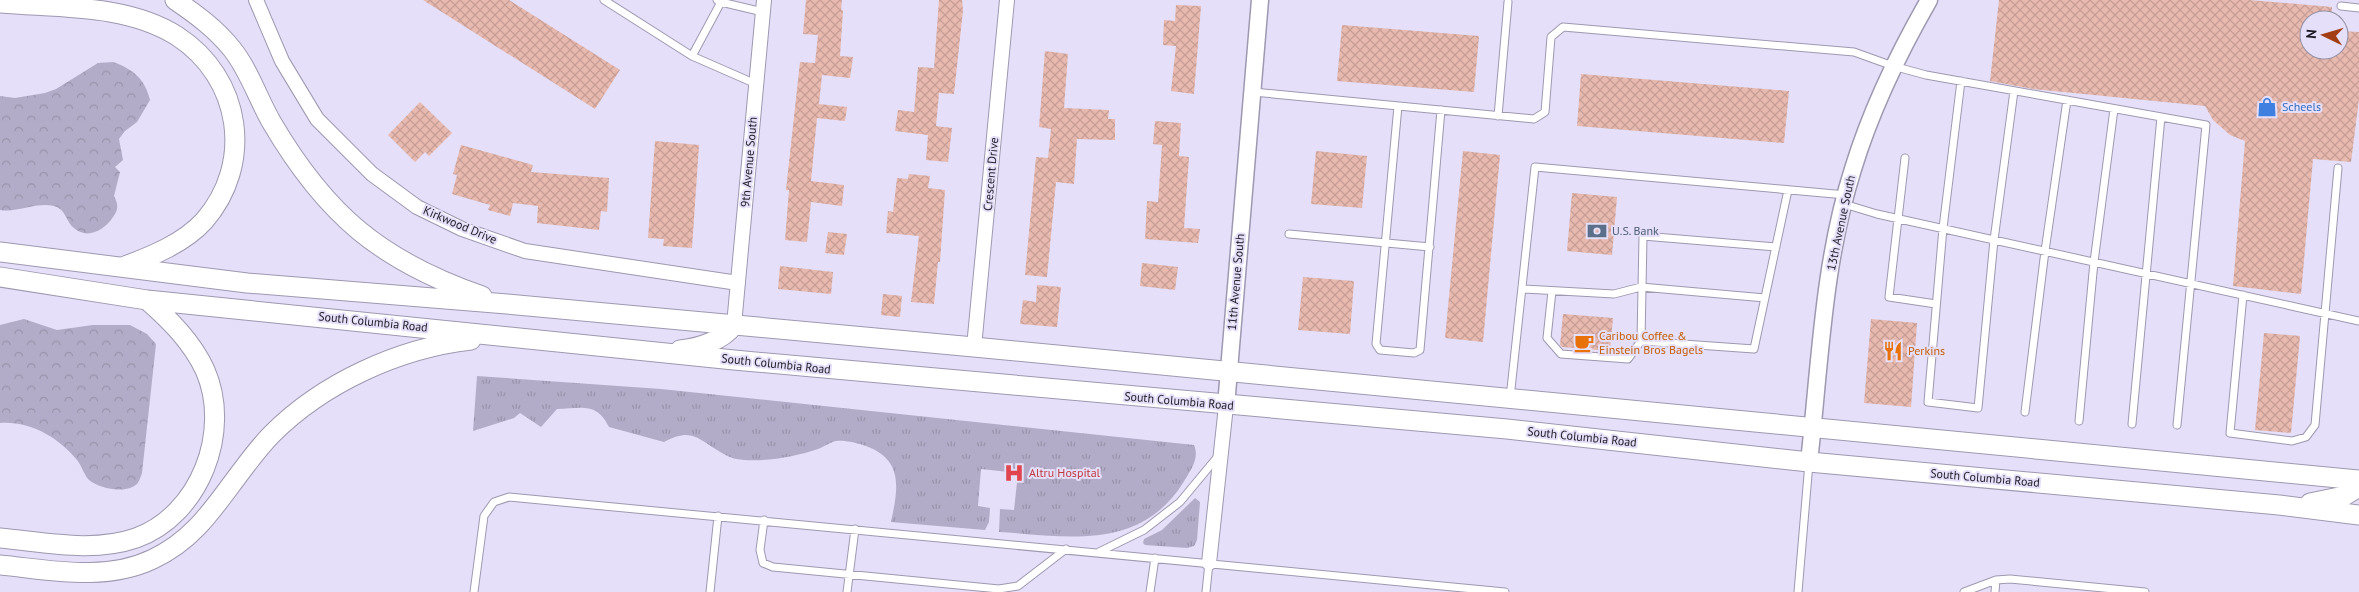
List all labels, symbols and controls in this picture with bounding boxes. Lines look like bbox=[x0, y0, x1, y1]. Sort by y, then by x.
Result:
north arrow bbox=[2299, 10, 2349, 60]
text: N bbox=[2302, 28, 2320, 39]
shop icon: Scheels bbox=[2256, 96, 2278, 118]
place label: Scheels bbox=[2282, 99, 2321, 114]
street label: 9th Avenue South bbox=[737, 116, 760, 208]
street label: Crescent Drive bbox=[980, 137, 1001, 211]
street label: 13th Avenue South bbox=[1823, 174, 1858, 272]
street label: Kirkwood Drive bbox=[421, 202, 499, 247]
bank icon: U.S. Bank bbox=[1586, 220, 1608, 242]
place label: U.S. Bank bbox=[1612, 223, 1659, 238]
street label: 11th Avenue South bbox=[1224, 233, 1247, 331]
street label: South Columbia Road bbox=[318, 308, 429, 335]
place label: Caribou Coffee & Einstein Bros Bagels bbox=[1599, 328, 1703, 357]
cafe icon: Caribou Coffee & Einstein Bros Bagels bbox=[1573, 332, 1595, 354]
restaurant icon: Perkins bbox=[1882, 340, 1904, 362]
place label: Perkins bbox=[1908, 343, 1945, 358]
street label: South Columbia Road bbox=[721, 350, 832, 377]
street label: South Columbia Road bbox=[1124, 388, 1234, 413]
street label: South Columbia Road bbox=[1527, 423, 1638, 450]
hospital icon: Altru Hospital bbox=[1003, 462, 1025, 484]
place label: Altru Hospital bbox=[1029, 465, 1101, 480]
street label: South Columbia Road bbox=[1930, 465, 2040, 490]

